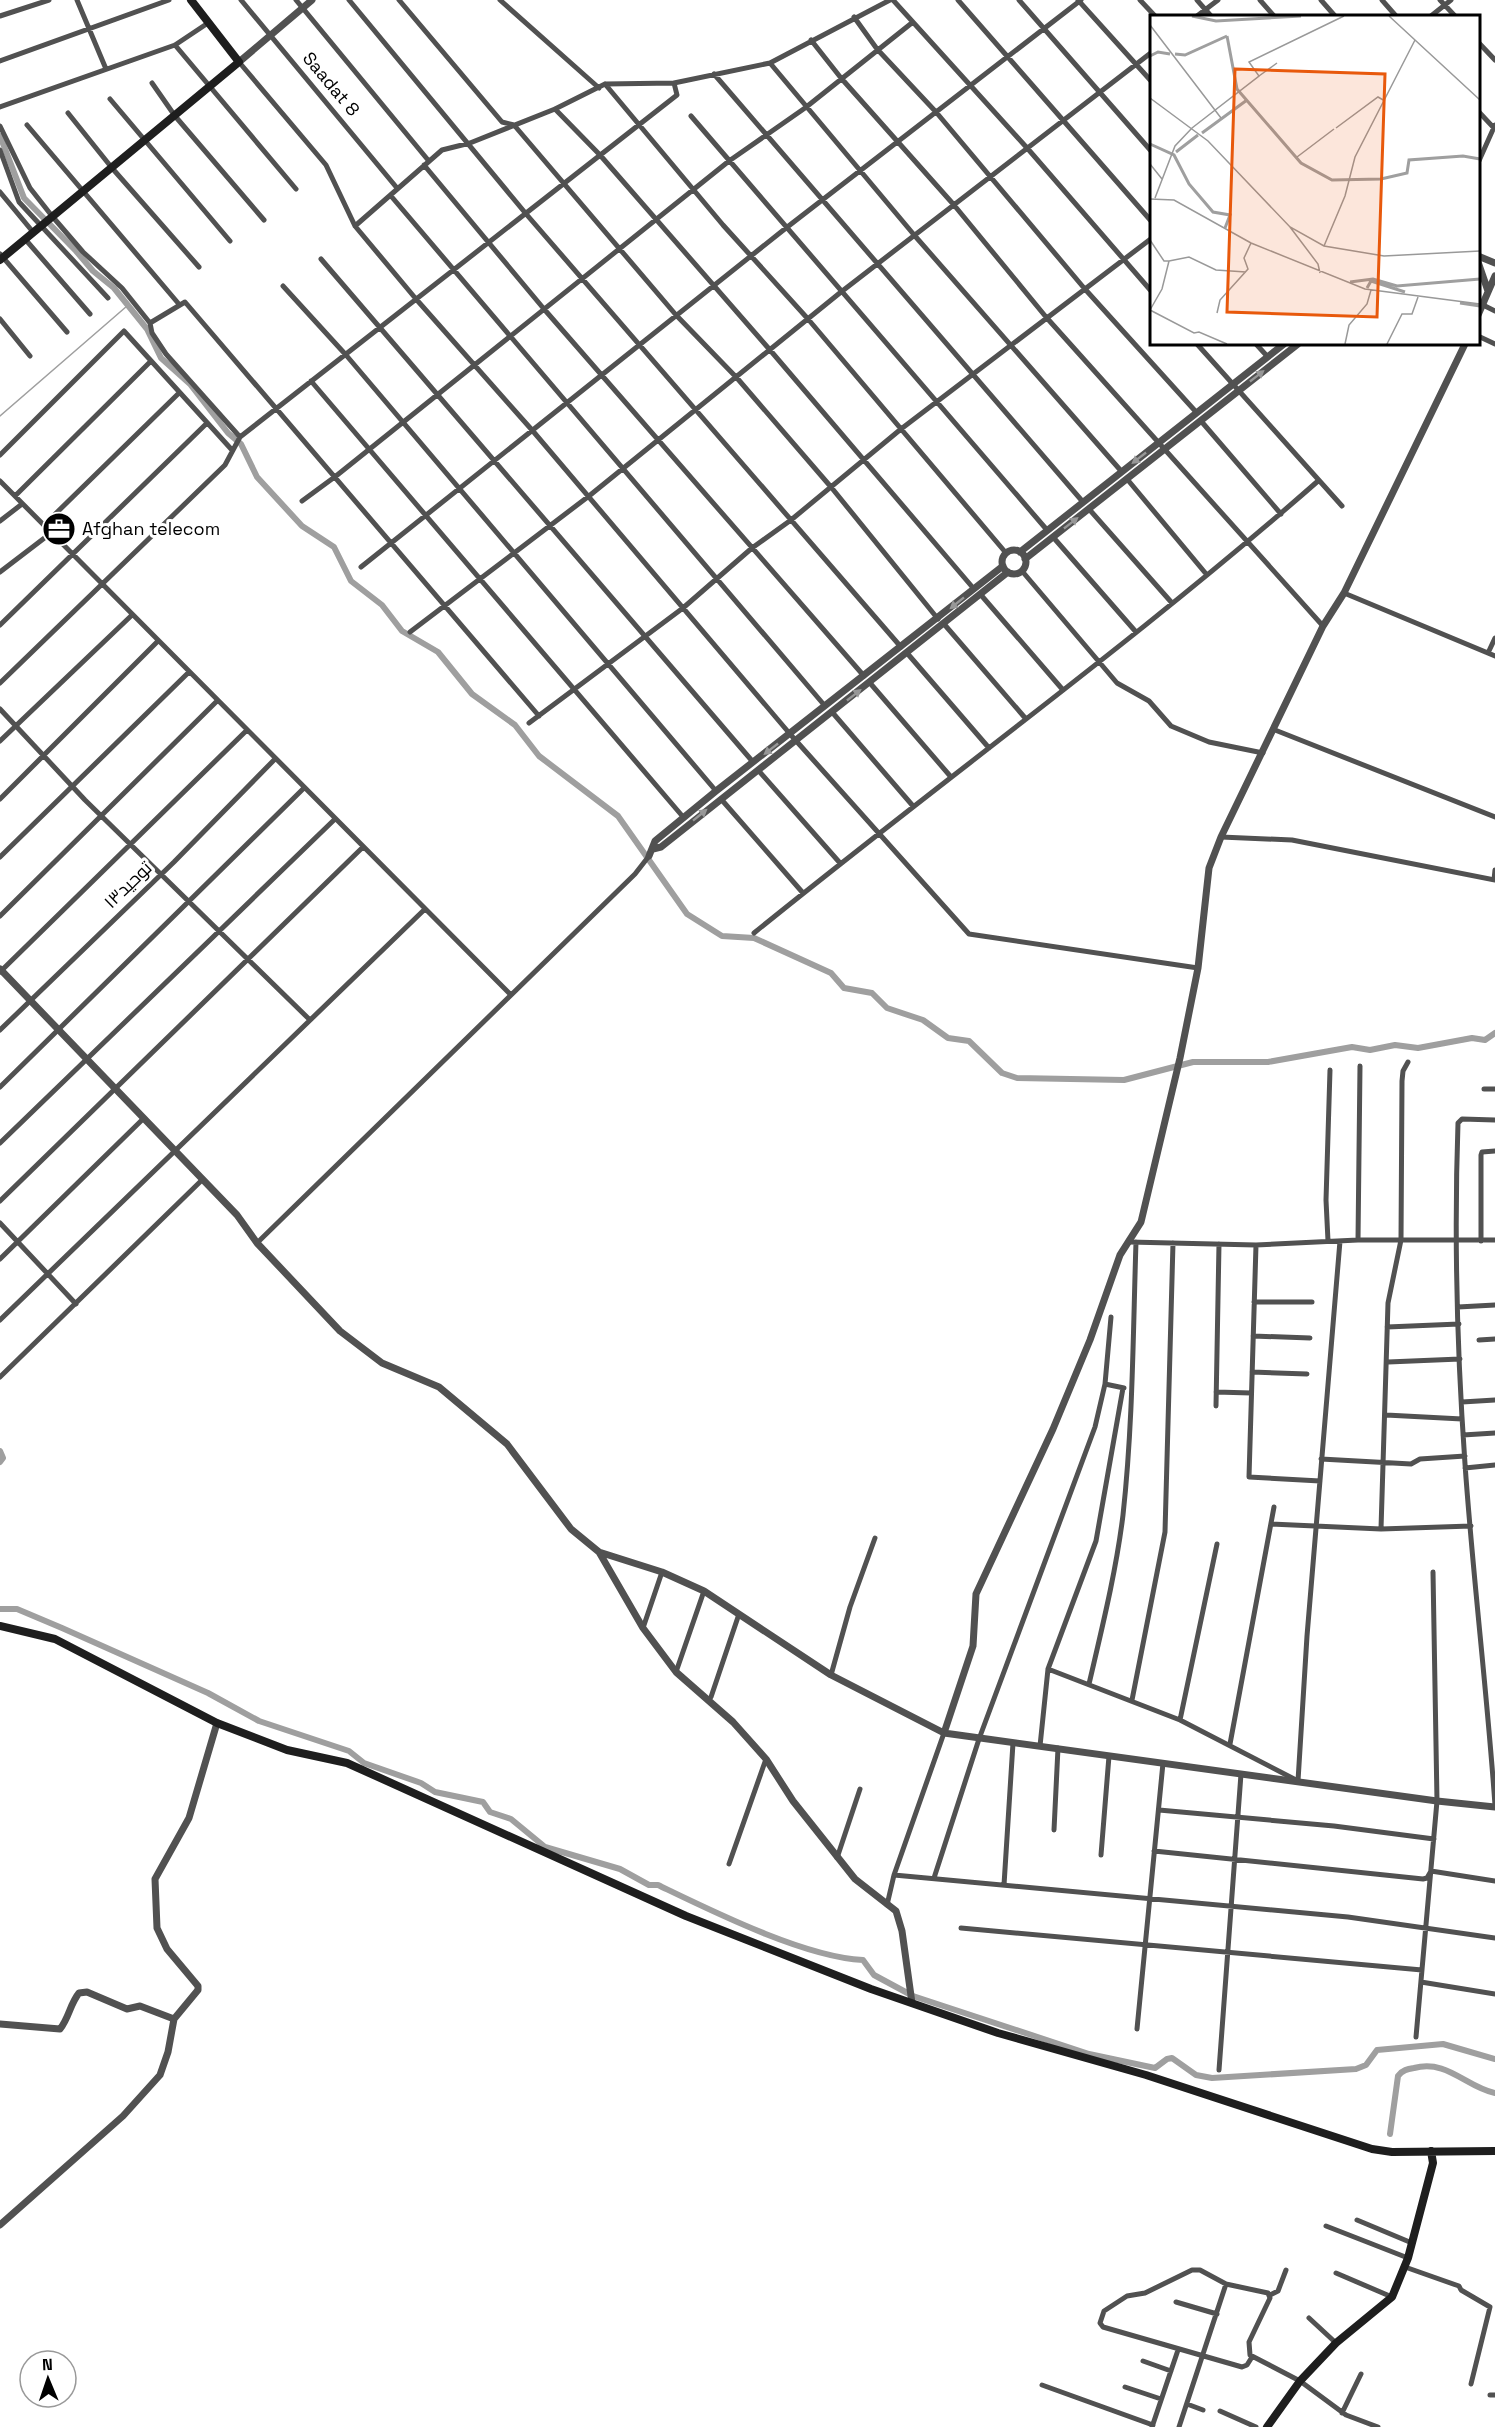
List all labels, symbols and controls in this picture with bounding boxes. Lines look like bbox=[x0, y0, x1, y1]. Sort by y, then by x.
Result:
inset map bbox=[1150, 15, 1480, 345]
street label: Saadat 8 bbox=[298, 47, 365, 121]
one-way arrow bbox=[1249, 369, 1265, 382]
one-way arrow bbox=[1132, 452, 1147, 464]
office icon: Afghan telecom bbox=[41, 511, 77, 547]
place label: Afghan telecom bbox=[82, 517, 220, 540]
one-way arrow bbox=[1064, 517, 1079, 529]
one-way arrow bbox=[950, 596, 965, 609]
one-way arrow bbox=[846, 690, 861, 702]
one-way arrow bbox=[763, 742, 778, 754]
one-way arrow bbox=[692, 809, 708, 822]
street label: توحید۱۳ bbox=[99, 856, 157, 913]
north arrow bbox=[18, 2349, 78, 2409]
text: N bbox=[42, 2354, 53, 2375]

